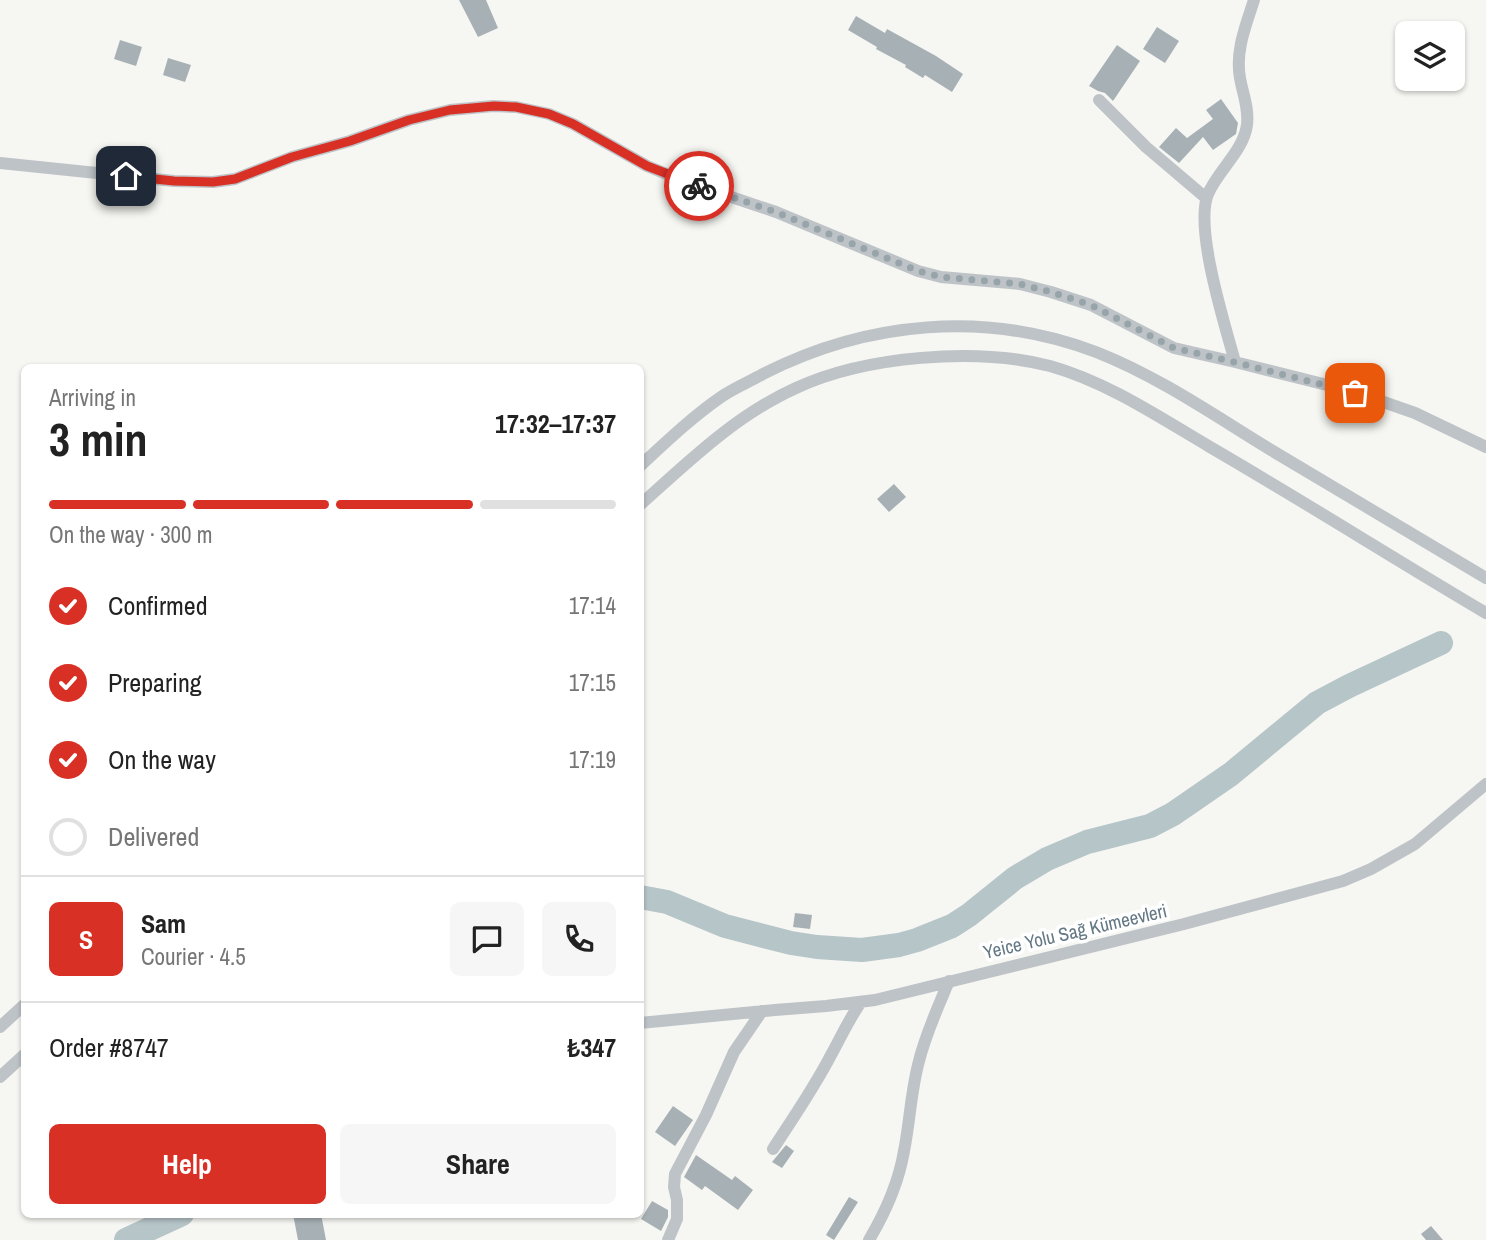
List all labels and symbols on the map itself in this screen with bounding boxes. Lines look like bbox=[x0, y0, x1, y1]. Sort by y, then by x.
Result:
pin bbox=[96, 146, 156, 206]
courier bbox=[664, 151, 734, 221]
pin bbox=[1325, 363, 1385, 423]
street label: Yeice Yolu Sağ Kümeevleri bbox=[981, 897, 1169, 965]

